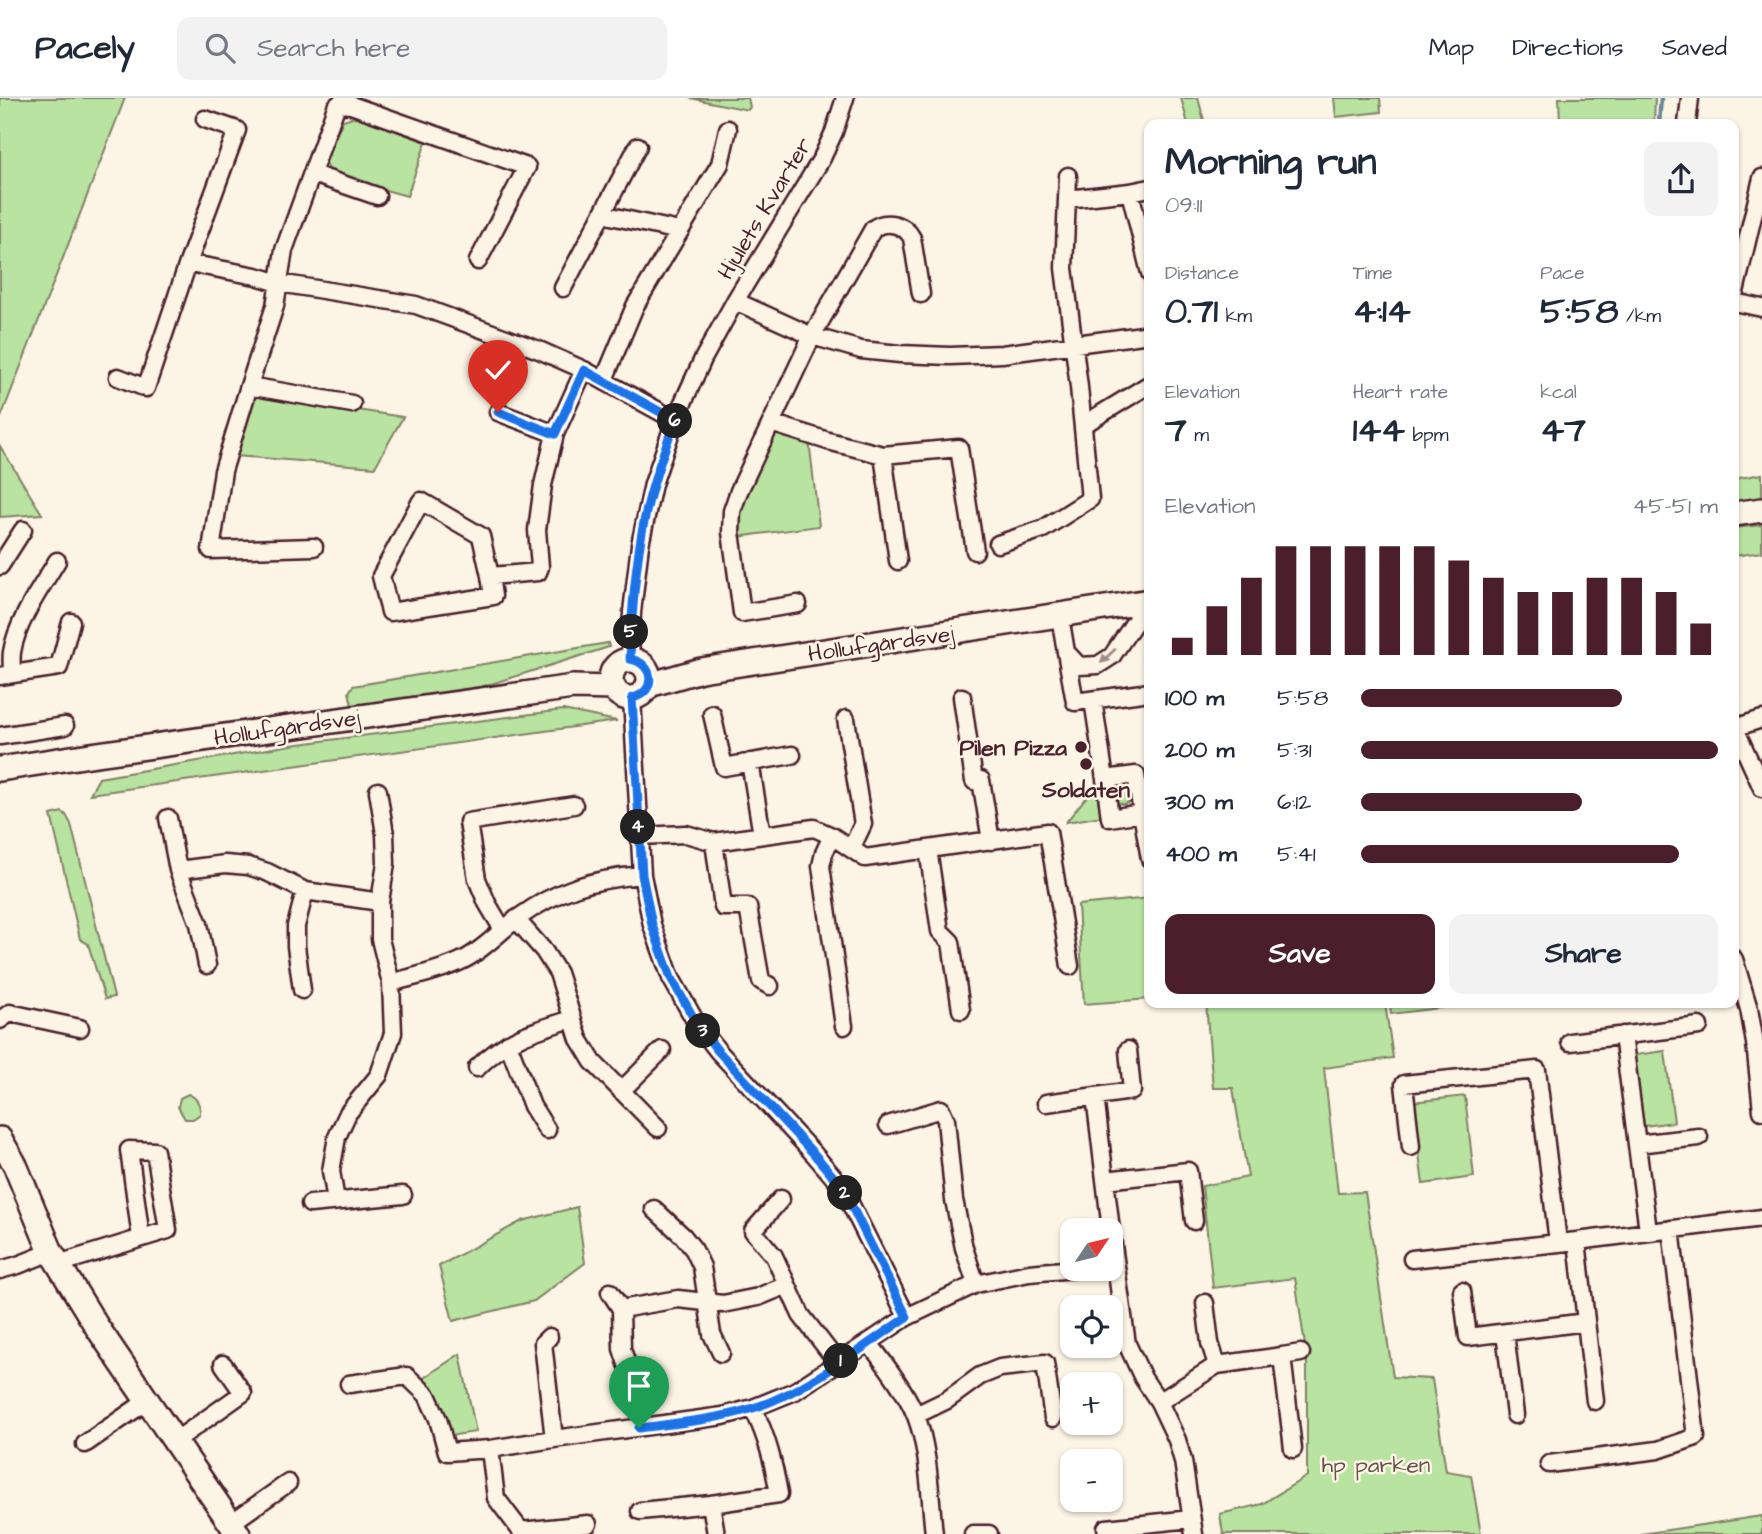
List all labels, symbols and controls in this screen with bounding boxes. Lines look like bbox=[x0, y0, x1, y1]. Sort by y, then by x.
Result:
search box bbox=[177, 17, 667, 80]
text: Pacely bbox=[35, 25, 135, 71]
icon: search bbox=[201, 29, 239, 67]
text: Search here bbox=[257, 30, 410, 66]
text: Map bbox=[1429, 31, 1474, 65]
text: Directions bbox=[1512, 31, 1624, 65]
text: Saved bbox=[1662, 31, 1727, 65]
street label: Hjulets Kvarter bbox=[710, 131, 820, 286]
text: Morning run bbox=[1165, 137, 1377, 189]
button: share bbox=[1644, 142, 1718, 216]
text: 09:11 bbox=[1165, 189, 1202, 221]
text: Distance bbox=[1165, 260, 1239, 287]
text: Time bbox=[1353, 260, 1392, 287]
text: Pace bbox=[1540, 260, 1584, 287]
text: 0.71 bbox=[1165, 287, 1218, 336]
text: 4:14 bbox=[1353, 287, 1411, 336]
text: 5:58 bbox=[1540, 287, 1618, 336]
text: km bbox=[1218, 303, 1252, 330]
text: /km bbox=[1618, 303, 1661, 330]
pin bbox=[468, 340, 528, 412]
icon: check bbox=[479, 351, 517, 389]
text: Elevation bbox=[1165, 379, 1240, 406]
text: Heart rate bbox=[1353, 379, 1448, 406]
text: kcal bbox=[1540, 379, 1577, 406]
pin: 6 bbox=[658, 404, 692, 438]
text: 7 bbox=[1165, 406, 1187, 455]
text: 144 bbox=[1353, 406, 1405, 455]
text: 47 bbox=[1540, 406, 1586, 455]
text: 6 bbox=[669, 407, 680, 434]
text: m bbox=[1187, 422, 1209, 449]
text: bpm bbox=[1405, 422, 1448, 449]
text: Elevation bbox=[1165, 490, 1256, 522]
text: 45–51 m bbox=[1633, 490, 1718, 522]
pin: 5 bbox=[614, 614, 648, 650]
text: 5 bbox=[624, 618, 637, 645]
street label: Hollufgårdsvej bbox=[806, 618, 957, 671]
one-way arrow bbox=[1100, 648, 1117, 664]
text: 100 m bbox=[1165, 682, 1224, 714]
text: 5:58 bbox=[1277, 682, 1328, 714]
street label: Hollufgårdsvej bbox=[212, 702, 363, 755]
place label: Pilen Pizza bbox=[959, 732, 1067, 764]
text: 200 m bbox=[1165, 734, 1234, 766]
text: 5:31 bbox=[1277, 734, 1312, 766]
marker: Pilen Pizza bbox=[1073, 739, 1089, 755]
marker: Soldaten bbox=[1078, 756, 1094, 772]
place label: Soldaten bbox=[1041, 774, 1131, 806]
text: 300 m bbox=[1165, 786, 1233, 818]
text: 6:12 bbox=[1277, 786, 1311, 818]
pin: 4 bbox=[620, 810, 656, 844]
text: 4 bbox=[631, 813, 644, 840]
text: 400 m bbox=[1165, 838, 1237, 870]
text: 5:41 bbox=[1277, 838, 1316, 870]
button: Save bbox=[1165, 914, 1435, 994]
button: Share bbox=[1449, 914, 1718, 994]
pin: 3 bbox=[686, 1014, 720, 1048]
text: 3 bbox=[698, 1017, 707, 1044]
pin: 2 bbox=[828, 1176, 862, 1210]
text: 2 bbox=[839, 1179, 850, 1206]
north arrow bbox=[1060, 1218, 1124, 1281]
map controls bbox=[1060, 1218, 1123, 1512]
button: locate bbox=[1060, 1295, 1123, 1358]
pin: 1 bbox=[824, 1344, 858, 1378]
text: 1 bbox=[839, 1347, 842, 1374]
pin bbox=[609, 1356, 669, 1428]
icon: arrive bbox=[620, 1367, 658, 1405]
button: + bbox=[1060, 1372, 1123, 1435]
button: − bbox=[1060, 1449, 1123, 1512]
park label: hp parken bbox=[1322, 1449, 1430, 1481]

